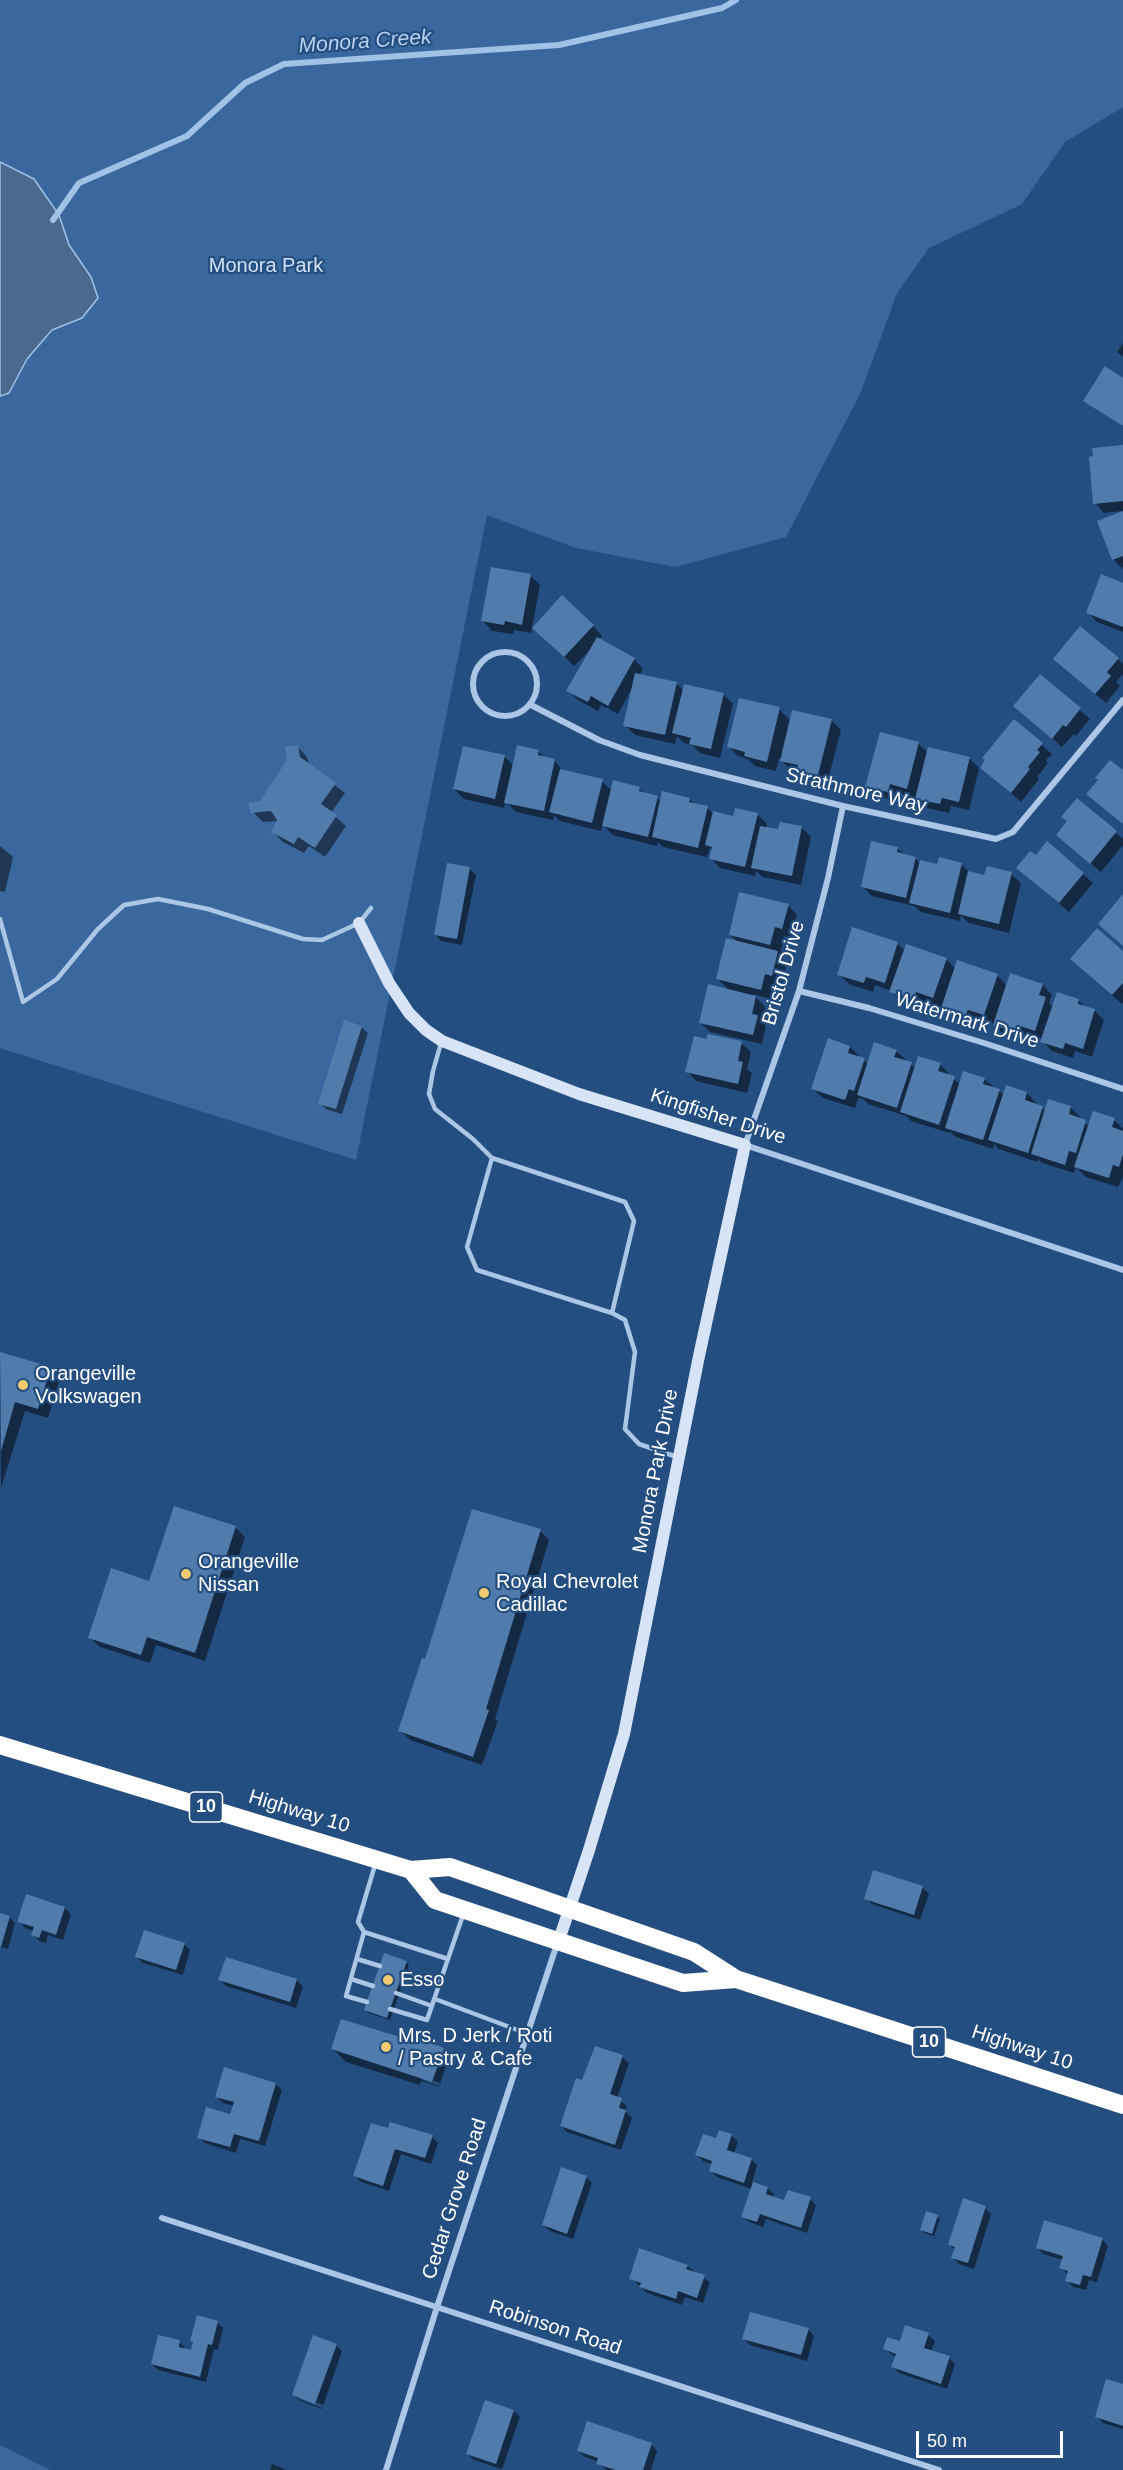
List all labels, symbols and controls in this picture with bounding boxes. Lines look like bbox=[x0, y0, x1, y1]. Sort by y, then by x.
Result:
water label: Monora Creek bbox=[298, 25, 432, 59]
park label: Monora Park bbox=[209, 254, 323, 278]
street label: Strathmore Way bbox=[783, 763, 929, 819]
street label: Bristol Drive bbox=[758, 918, 810, 1028]
street label: Watermark Drive bbox=[892, 988, 1042, 1054]
street label: Kingfisher Drive bbox=[647, 1084, 789, 1150]
place label: Orangeville Volkswagen bbox=[35, 1362, 142, 1409]
marker: Orangeville Volkswagen bbox=[16, 1378, 30, 1392]
street label: Monora Park Drive bbox=[628, 1387, 684, 1555]
place label: Orangeville Nissan bbox=[198, 1550, 299, 1597]
marker: Orangeville Nissan bbox=[179, 1567, 193, 1581]
place label: Royal Chevrolet Cadillac bbox=[496, 1570, 638, 1617]
marker: Royal Chevrolet Cadillac bbox=[477, 1586, 491, 1600]
street label: Highway 10 bbox=[246, 1785, 352, 1839]
road number: 10 bbox=[190, 1792, 222, 1822]
place label: Esso bbox=[400, 1968, 444, 1992]
marker: Esso bbox=[381, 1973, 395, 1987]
street label: Highway 10 bbox=[969, 2020, 1075, 2076]
place label: Mrs. D Jerk / Roti / Pastry & Cafe bbox=[398, 2024, 552, 2071]
road number: 10 bbox=[912, 2027, 946, 2057]
marker: Mrs. D Jerk / Roti / Pastry & Cafe bbox=[379, 2040, 393, 2054]
street label: Cedar Grove Road bbox=[418, 2115, 492, 2283]
street label: Robinson Road bbox=[486, 2295, 624, 2361]
scale bar bbox=[919, 2419, 1066, 2457]
text: 50 m bbox=[927, 2431, 967, 2451]

